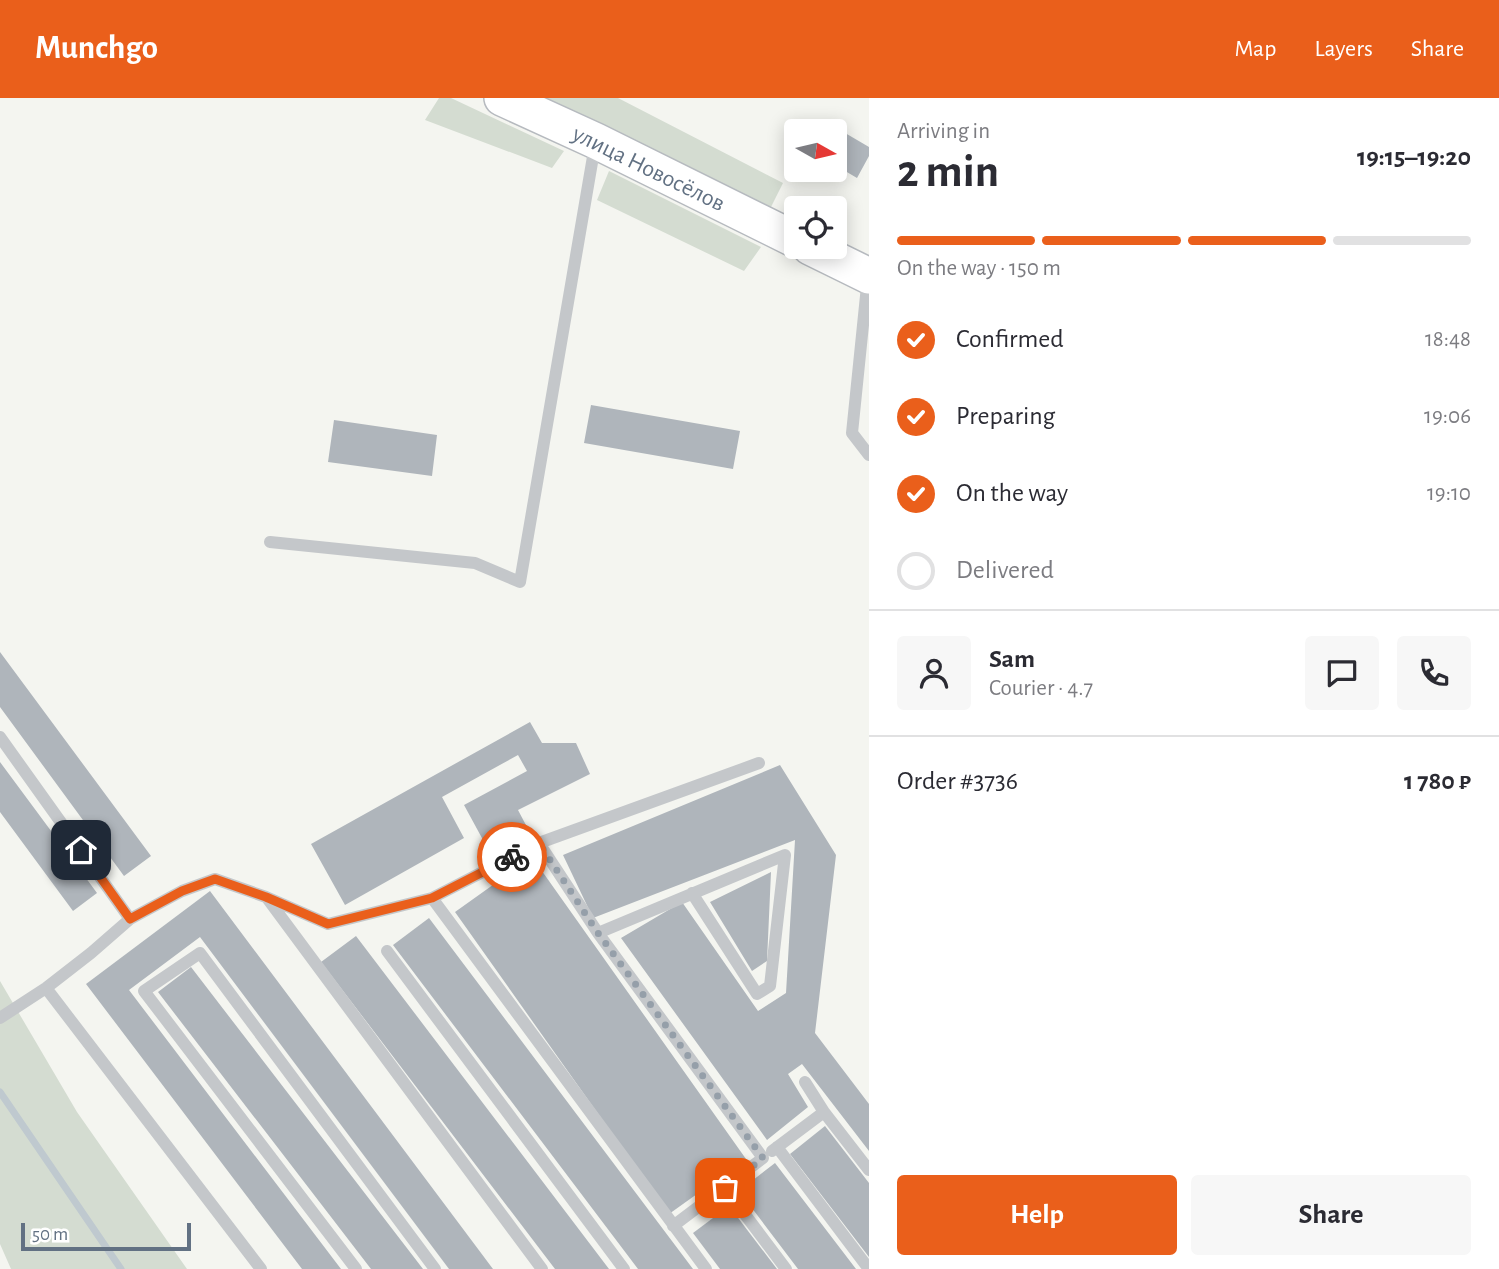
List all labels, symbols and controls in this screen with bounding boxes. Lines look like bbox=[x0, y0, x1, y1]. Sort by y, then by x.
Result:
text: Munchgo bbox=[35, 32, 158, 65]
text: Map bbox=[1234, 37, 1276, 61]
text: Layers bbox=[1314, 37, 1373, 61]
text: Share bbox=[1411, 37, 1464, 61]
north arrow bbox=[784, 119, 847, 182]
map controls bbox=[784, 119, 847, 259]
text: Arriving in bbox=[897, 120, 990, 143]
street label: улица Новосёлов bbox=[568, 121, 729, 216]
text: 19:15–19:20 bbox=[1357, 144, 1471, 170]
text: 2 min bbox=[897, 149, 999, 195]
button: locate bbox=[784, 196, 847, 259]
text: On the way · 150 m bbox=[897, 257, 1061, 280]
icon: check bbox=[897, 321, 935, 359]
text: Confirmed bbox=[956, 326, 1064, 352]
text: 18:48 bbox=[1425, 328, 1471, 351]
icon: check bbox=[897, 398, 935, 436]
text: Preparing bbox=[956, 403, 1055, 429]
text: 19:06 bbox=[1424, 405, 1471, 428]
icon: check bbox=[897, 475, 935, 513]
text: On the way bbox=[956, 480, 1068, 506]
text: 19:10 bbox=[1427, 482, 1471, 505]
text: Delivered bbox=[956, 557, 1054, 583]
button: person bbox=[897, 636, 971, 710]
button: chat bbox=[1305, 636, 1379, 710]
button: phone bbox=[1397, 636, 1471, 710]
text: Sam bbox=[989, 646, 1035, 672]
text: Courier · 4.7 bbox=[989, 677, 1093, 700]
text: Order #3736 bbox=[897, 768, 1018, 794]
text: 1 780 ₽ bbox=[1404, 768, 1471, 794]
pin bbox=[51, 820, 111, 880]
courier bbox=[477, 822, 547, 892]
icon: home bbox=[62, 831, 100, 869]
icon: bike bbox=[493, 838, 531, 876]
pin bbox=[695, 1158, 755, 1218]
icon: bag bbox=[706, 1169, 744, 1207]
button: Help bbox=[897, 1175, 1177, 1255]
button: Share bbox=[1191, 1175, 1471, 1255]
scale bar bbox=[21, 1220, 191, 1252]
text: 50 m bbox=[32, 1225, 68, 1244]

